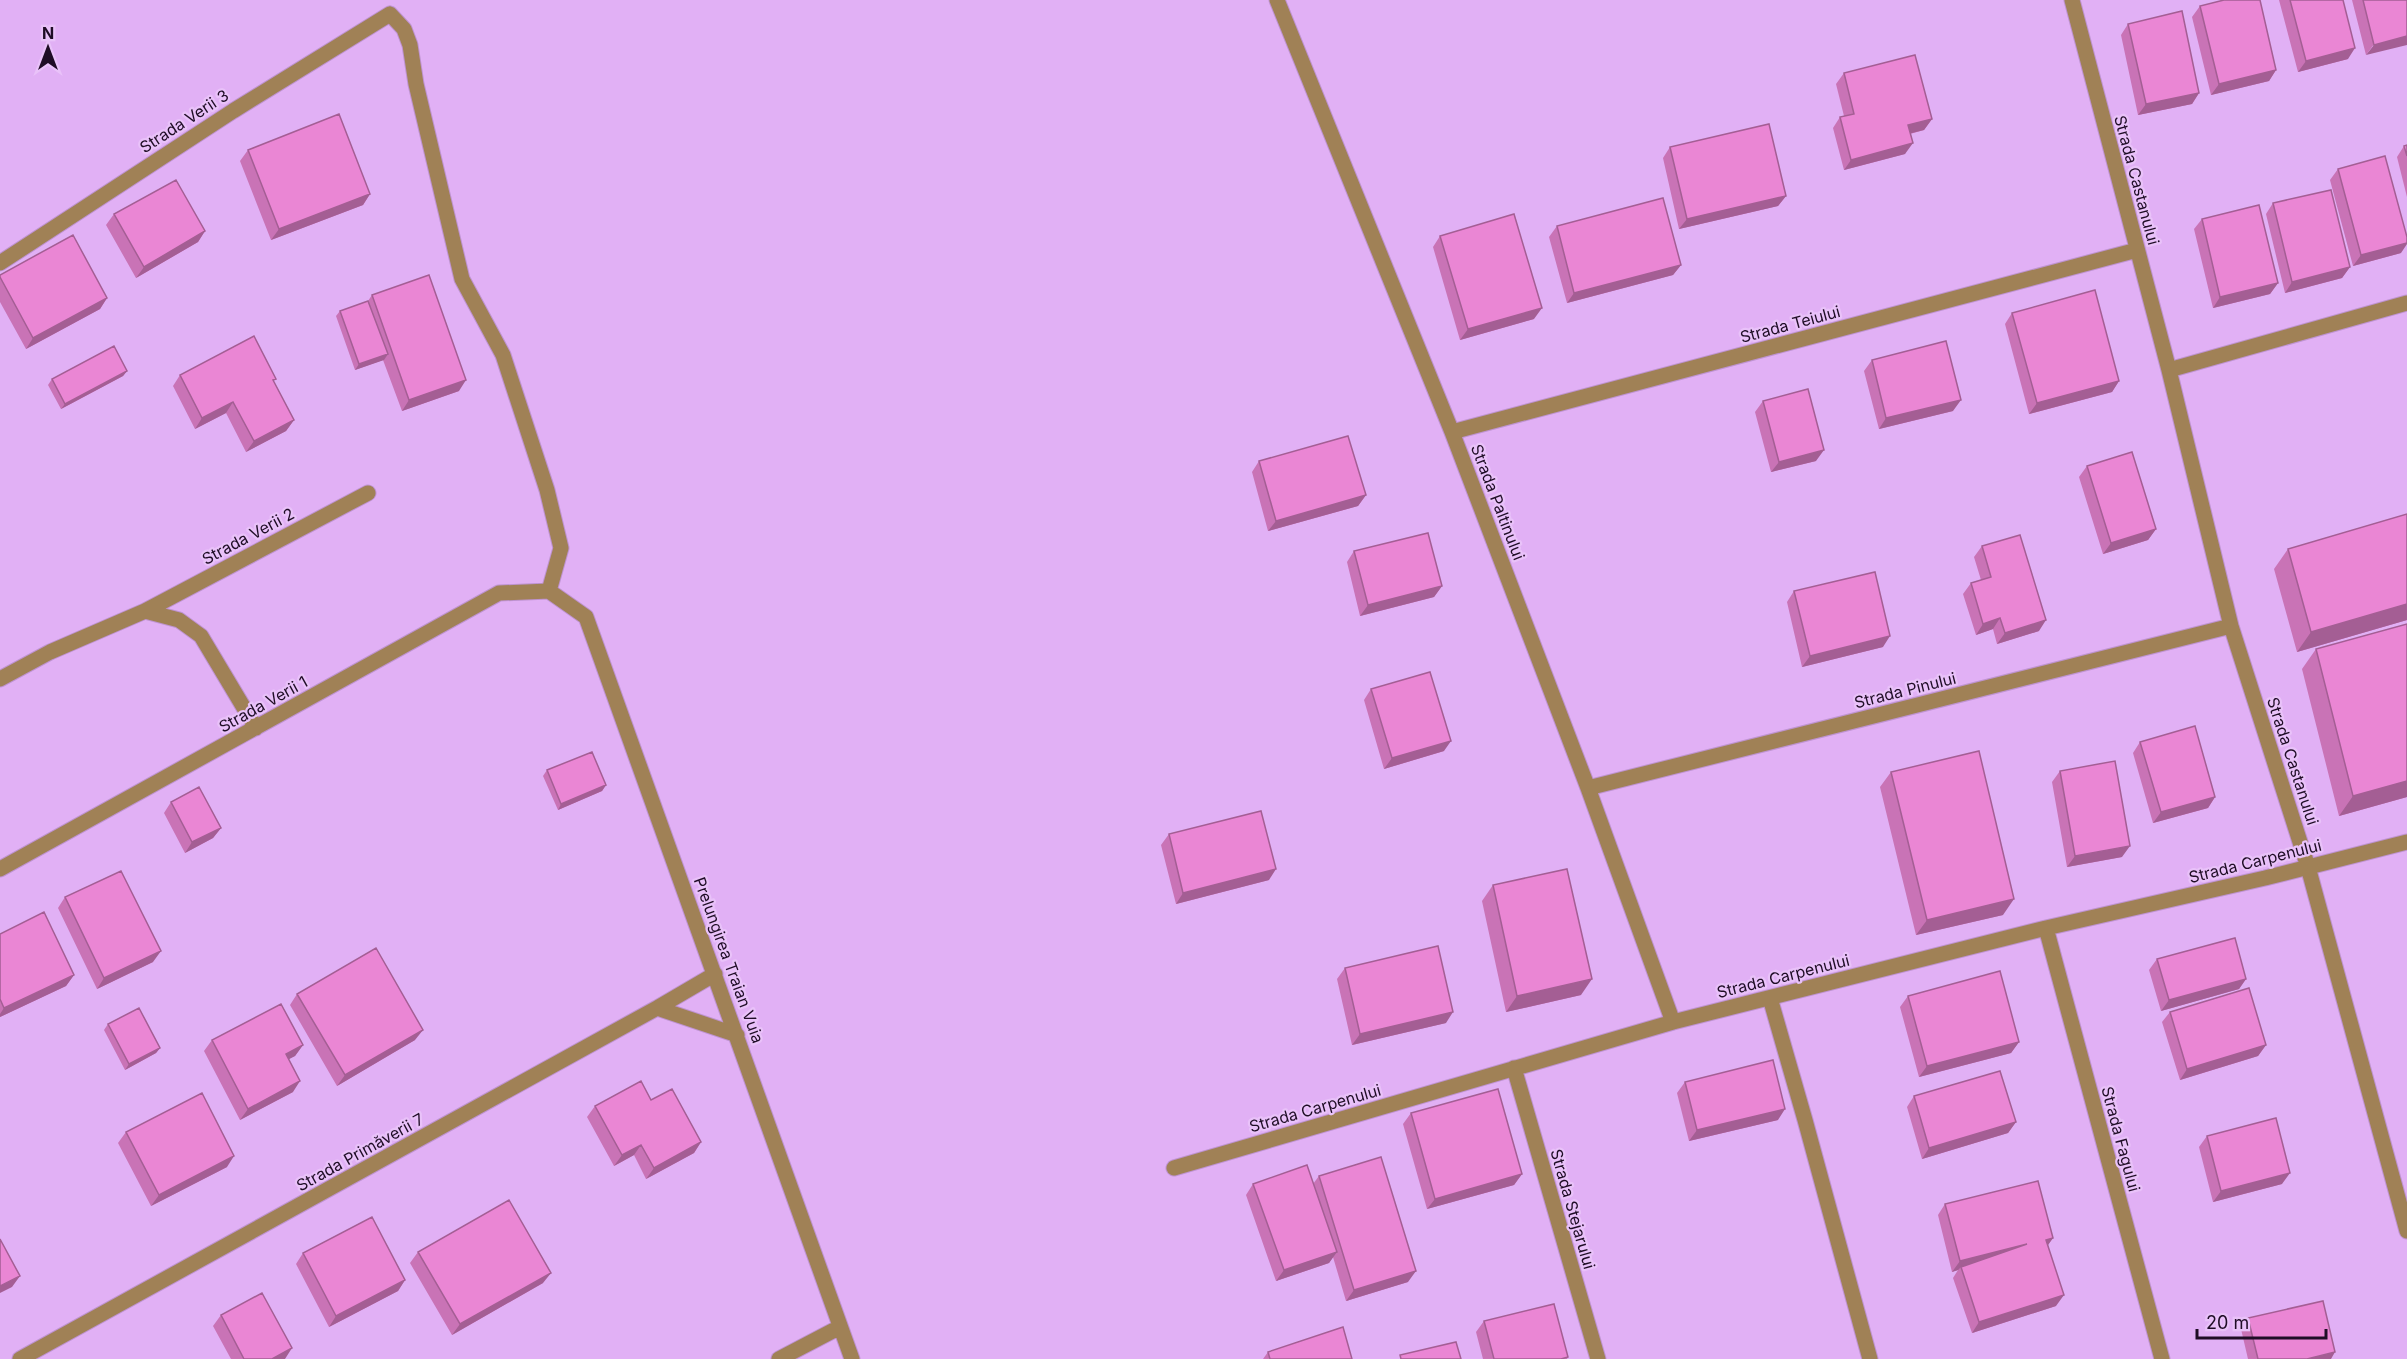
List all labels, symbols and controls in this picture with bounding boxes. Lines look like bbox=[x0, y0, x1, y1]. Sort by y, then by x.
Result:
north arrow bbox=[18, 18, 78, 78]
text: N bbox=[42, 23, 54, 43]
street label: Strada Verii 3 bbox=[136, 85, 232, 157]
street label: Strada Castanului bbox=[2110, 113, 2164, 247]
street label: Strada Teiului bbox=[1738, 301, 1842, 347]
street label: Strada Paltinului bbox=[1467, 441, 1529, 563]
street label: Strada Verii 2 bbox=[198, 503, 298, 569]
street label: Strada Pinului bbox=[1852, 668, 1958, 712]
street label: Strada Verii 1 bbox=[215, 671, 311, 737]
street label: Strada Castanului bbox=[2263, 695, 2323, 827]
street label: Strada Carpenului bbox=[2187, 835, 2323, 887]
street label: Prelungirea Traian Vuia bbox=[690, 874, 768, 1046]
street label: Strada Carpenului bbox=[1715, 950, 1851, 1002]
street label: Strada Carpenului bbox=[1247, 1080, 1383, 1136]
street label: Strada Fagului bbox=[2097, 1084, 2145, 1194]
street label: Strada Primăverii 7 bbox=[293, 1109, 427, 1195]
street label: Strada Stejarului bbox=[1546, 1147, 1600, 1271]
scale bar bbox=[2197, 1302, 2326, 1340]
text: 20 m bbox=[2206, 1312, 2249, 1333]

